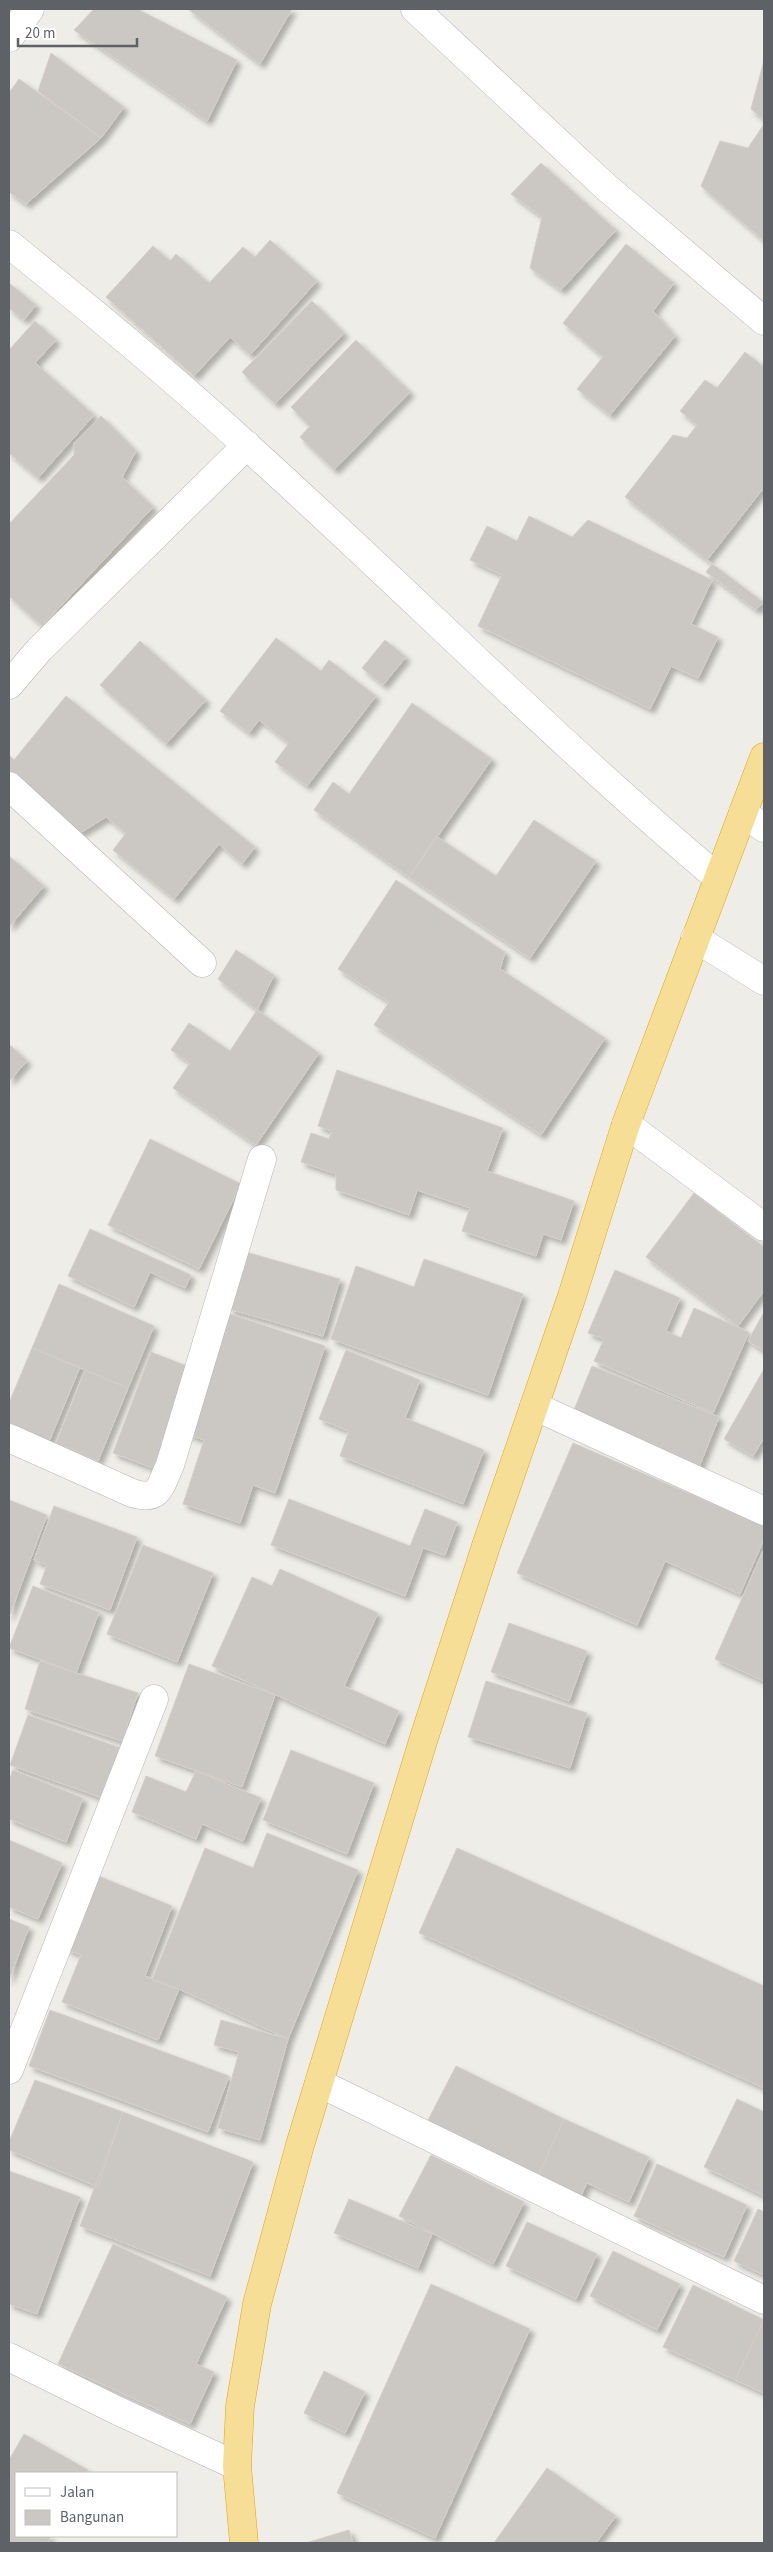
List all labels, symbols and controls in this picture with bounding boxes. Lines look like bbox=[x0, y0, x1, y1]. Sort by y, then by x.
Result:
scale bar bbox=[18, 15, 136, 47]
text: 20 m bbox=[25, 23, 55, 44]
legend bbox=[15, 2472, 178, 2537]
text: Jalan bbox=[60, 2482, 94, 2503]
text: Bangunan bbox=[60, 2507, 124, 2528]

